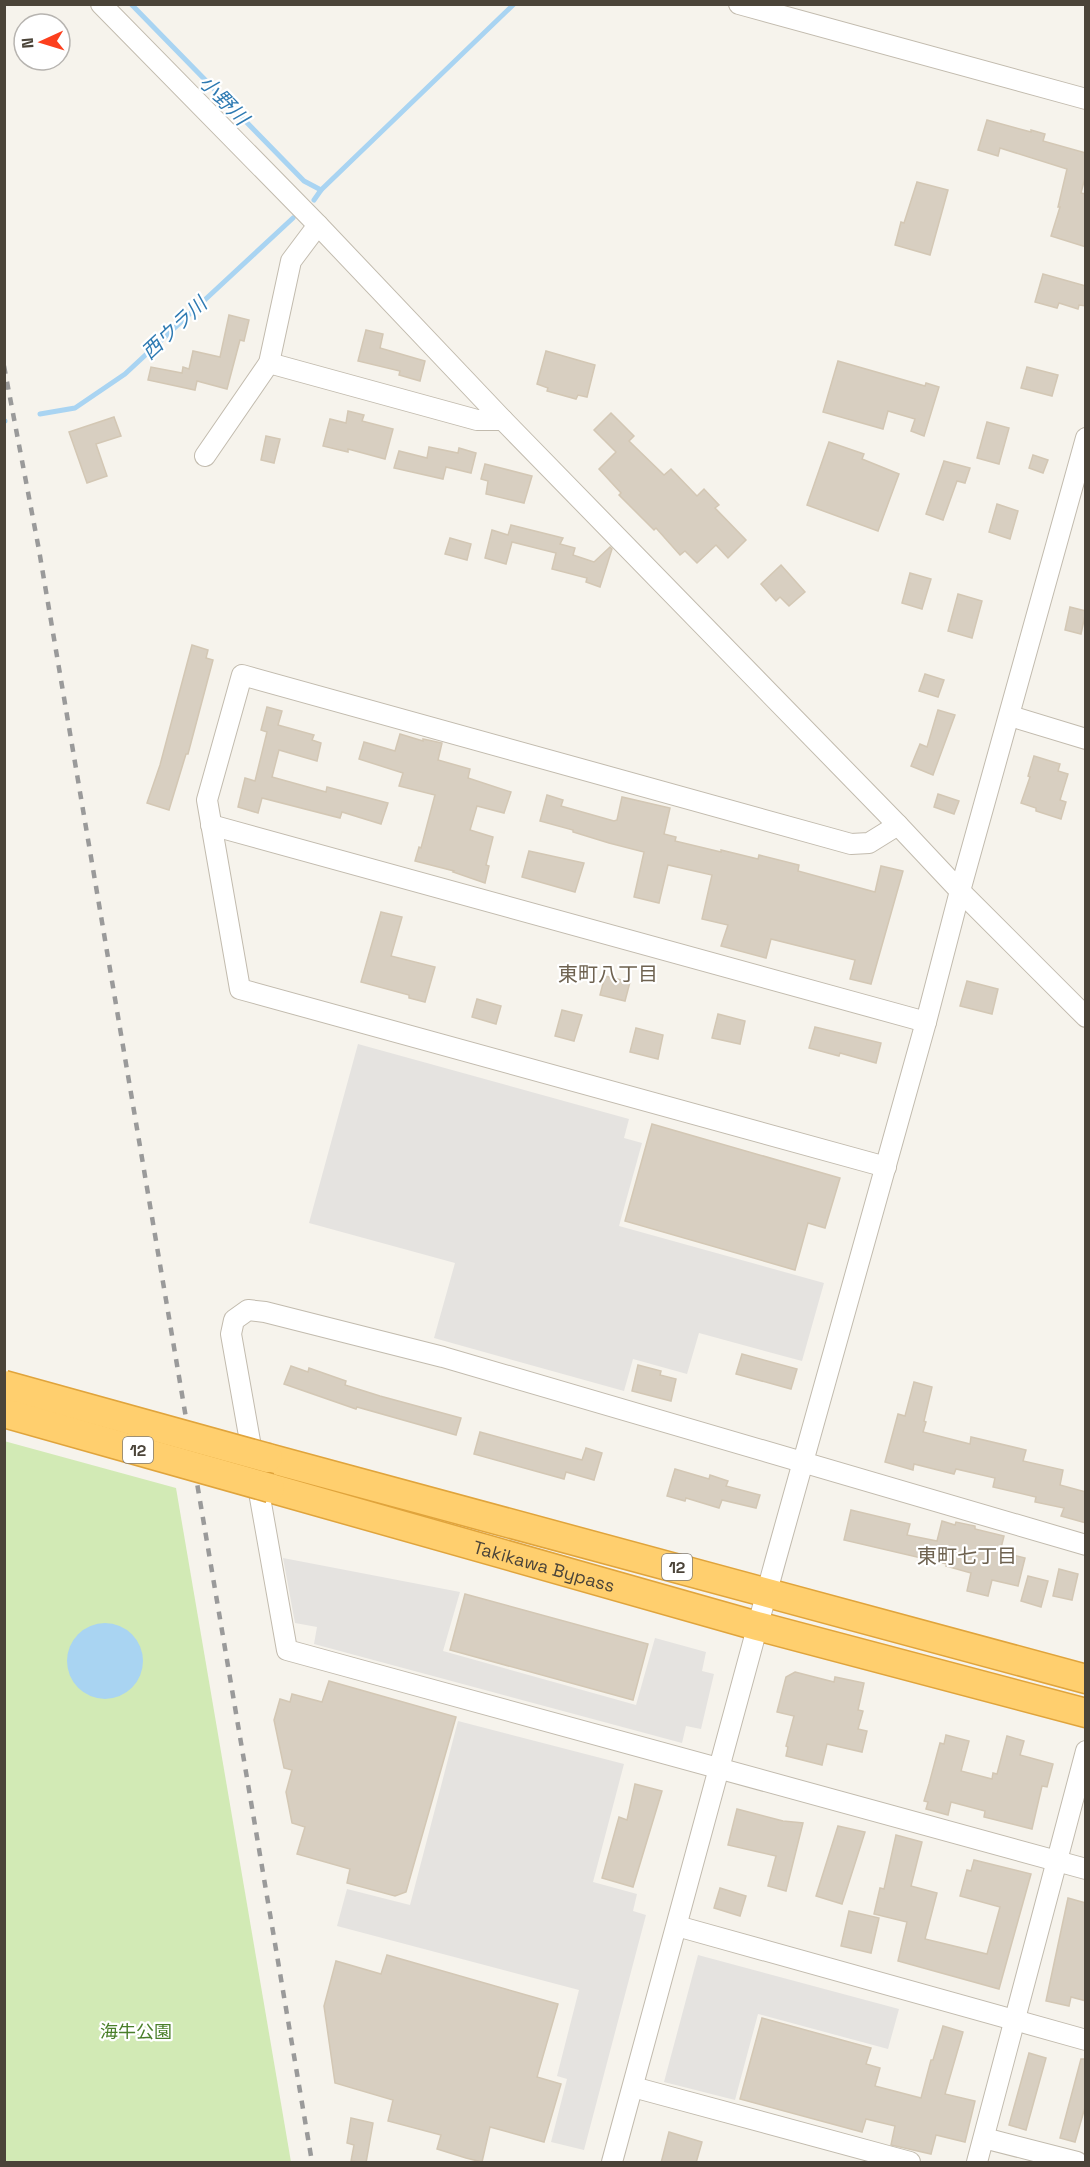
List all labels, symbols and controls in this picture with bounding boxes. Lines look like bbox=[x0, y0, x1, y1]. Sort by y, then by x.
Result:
north arrow bbox=[12, 12, 72, 72]
text: N bbox=[17, 37, 38, 49]
water label: 小野川 bbox=[194, 69, 256, 132]
water label: 西ウラ川 bbox=[136, 290, 214, 365]
district label: 東町八丁目 bbox=[558, 961, 658, 987]
road number: 12 bbox=[123, 1437, 153, 1463]
street label: Takikawa Bypass bbox=[471, 1535, 618, 1597]
district label: 東町七丁目 bbox=[917, 1543, 1017, 1569]
road number: 12 bbox=[662, 1554, 692, 1580]
park label: 海牛公園 bbox=[100, 2020, 172, 2043]

